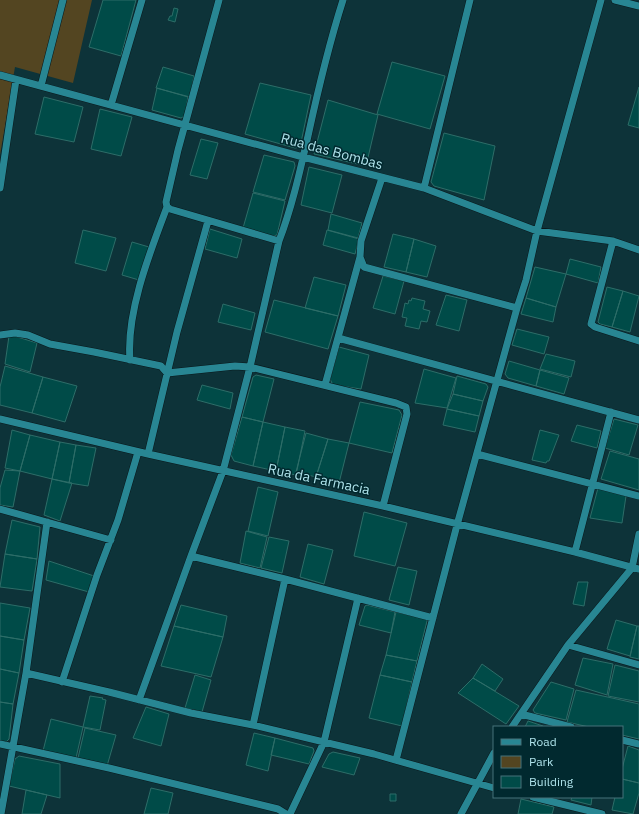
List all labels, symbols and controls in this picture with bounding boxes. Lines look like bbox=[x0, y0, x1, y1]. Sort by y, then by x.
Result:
street label: Rua das Bombas bbox=[279, 129, 385, 173]
street label: Rua da Farmacia bbox=[266, 459, 372, 499]
legend bbox=[493, 726, 623, 798]
text: Road bbox=[529, 734, 557, 749]
text: Park bbox=[529, 754, 554, 769]
text: Building bbox=[529, 774, 574, 789]

